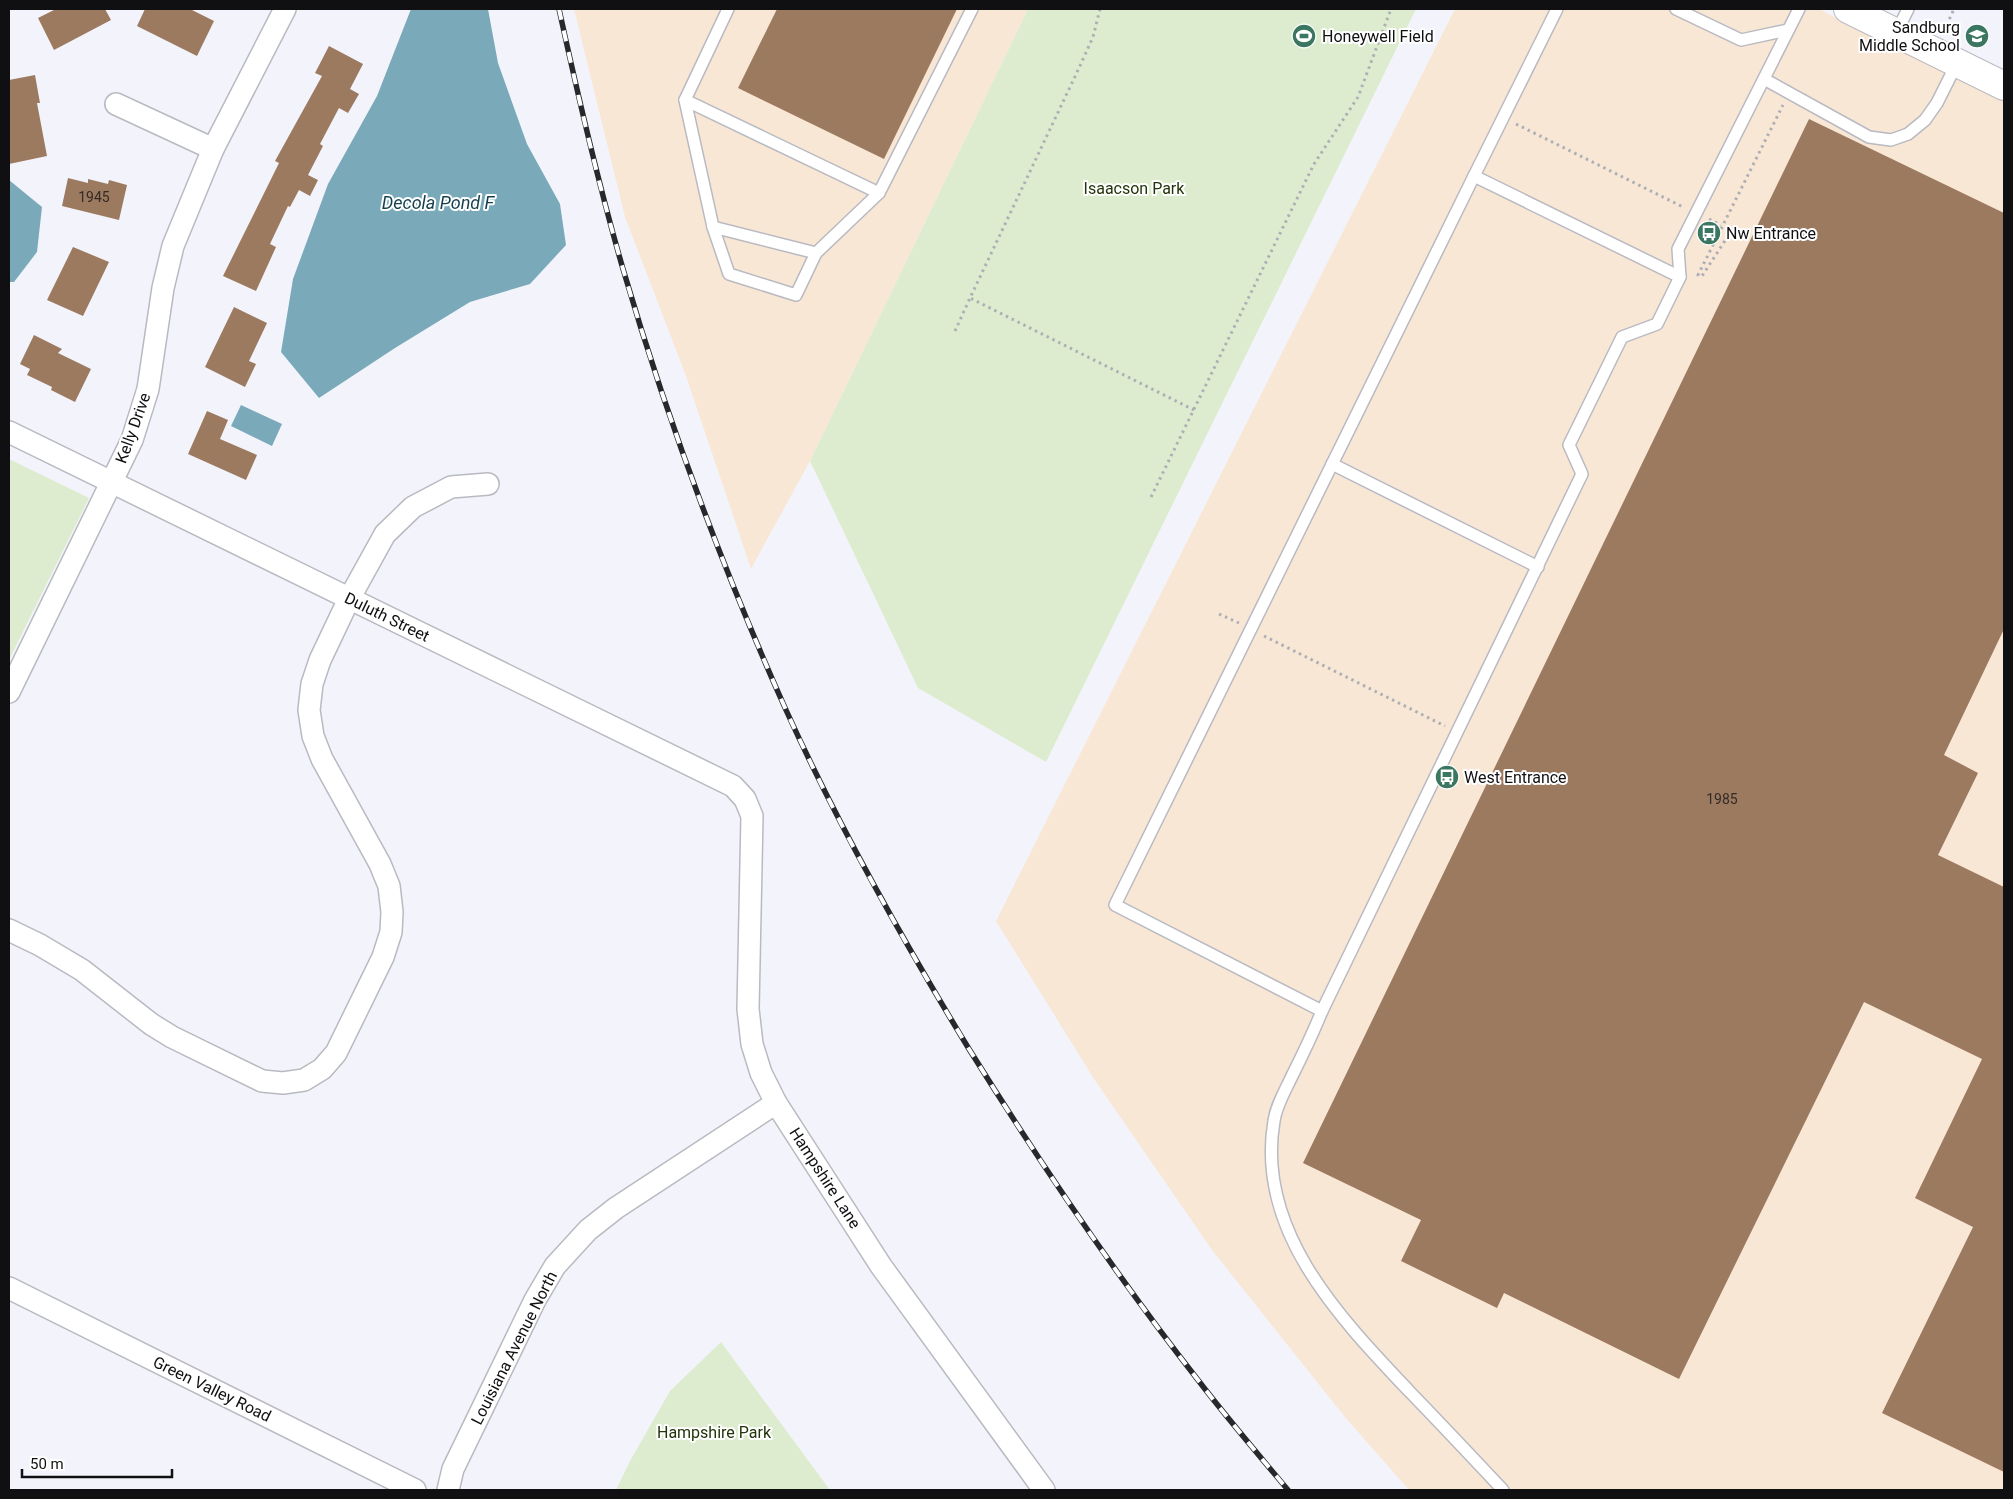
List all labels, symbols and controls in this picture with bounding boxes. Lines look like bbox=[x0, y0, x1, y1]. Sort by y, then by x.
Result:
place label: Sandburg Middle School bbox=[1859, 18, 1960, 55]
sports icon: Honeywell Field bbox=[1291, 23, 1317, 49]
school or university icon: Sandburg Middle School bbox=[1964, 23, 1990, 49]
place label: Honeywell Field bbox=[1322, 27, 1434, 46]
park label: Isaacson Park bbox=[1084, 179, 1185, 198]
house number: 1945 bbox=[78, 189, 110, 205]
water label: Decola Pond F bbox=[382, 192, 496, 213]
bus stop icon: Nw Entrance bbox=[1696, 220, 1722, 246]
place label: Nw Entrance bbox=[1726, 224, 1816, 243]
street label: Kelly Drive bbox=[111, 390, 155, 466]
street label: Duluth Street bbox=[341, 588, 433, 646]
bus stop icon: West Entrance bbox=[1434, 764, 1460, 790]
place label: West Entrance bbox=[1464, 768, 1567, 787]
house number: 1985 bbox=[1706, 791, 1738, 807]
street label: Hampshire Lane bbox=[785, 1124, 865, 1232]
street label: Louisiana Avenue North bbox=[467, 1268, 561, 1428]
street label: Green Valley Road bbox=[150, 1352, 274, 1426]
park label: Hampshire Park bbox=[657, 1423, 772, 1442]
scale bar bbox=[22, 1446, 172, 1478]
text: 50 m bbox=[30, 1455, 64, 1473]

